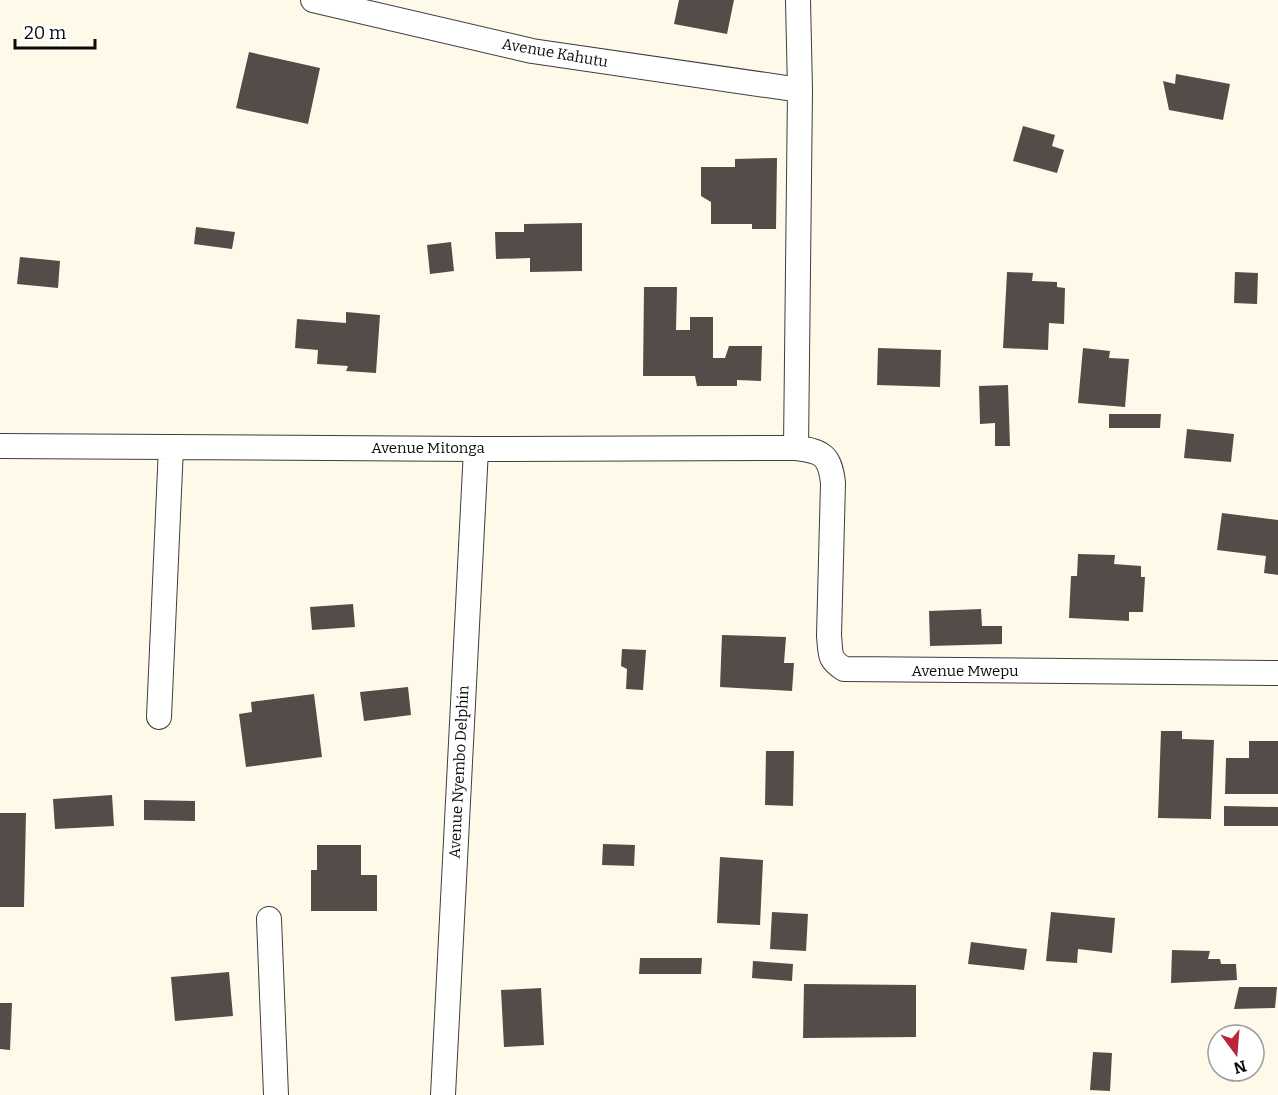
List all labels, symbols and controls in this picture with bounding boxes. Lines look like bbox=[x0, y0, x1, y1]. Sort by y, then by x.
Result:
scale bar bbox=[15, 12, 94, 50]
text: 20 m bbox=[24, 22, 66, 44]
street label: Avenue Kahutu bbox=[501, 35, 609, 71]
street label: Avenue Mitonga bbox=[371, 439, 485, 457]
street label: Avenue Mwepu bbox=[912, 662, 1018, 680]
street label: Avenue Nyembo Delphin bbox=[445, 685, 473, 859]
north arrow bbox=[1206, 1023, 1266, 1083]
text: N bbox=[1231, 1056, 1249, 1078]

